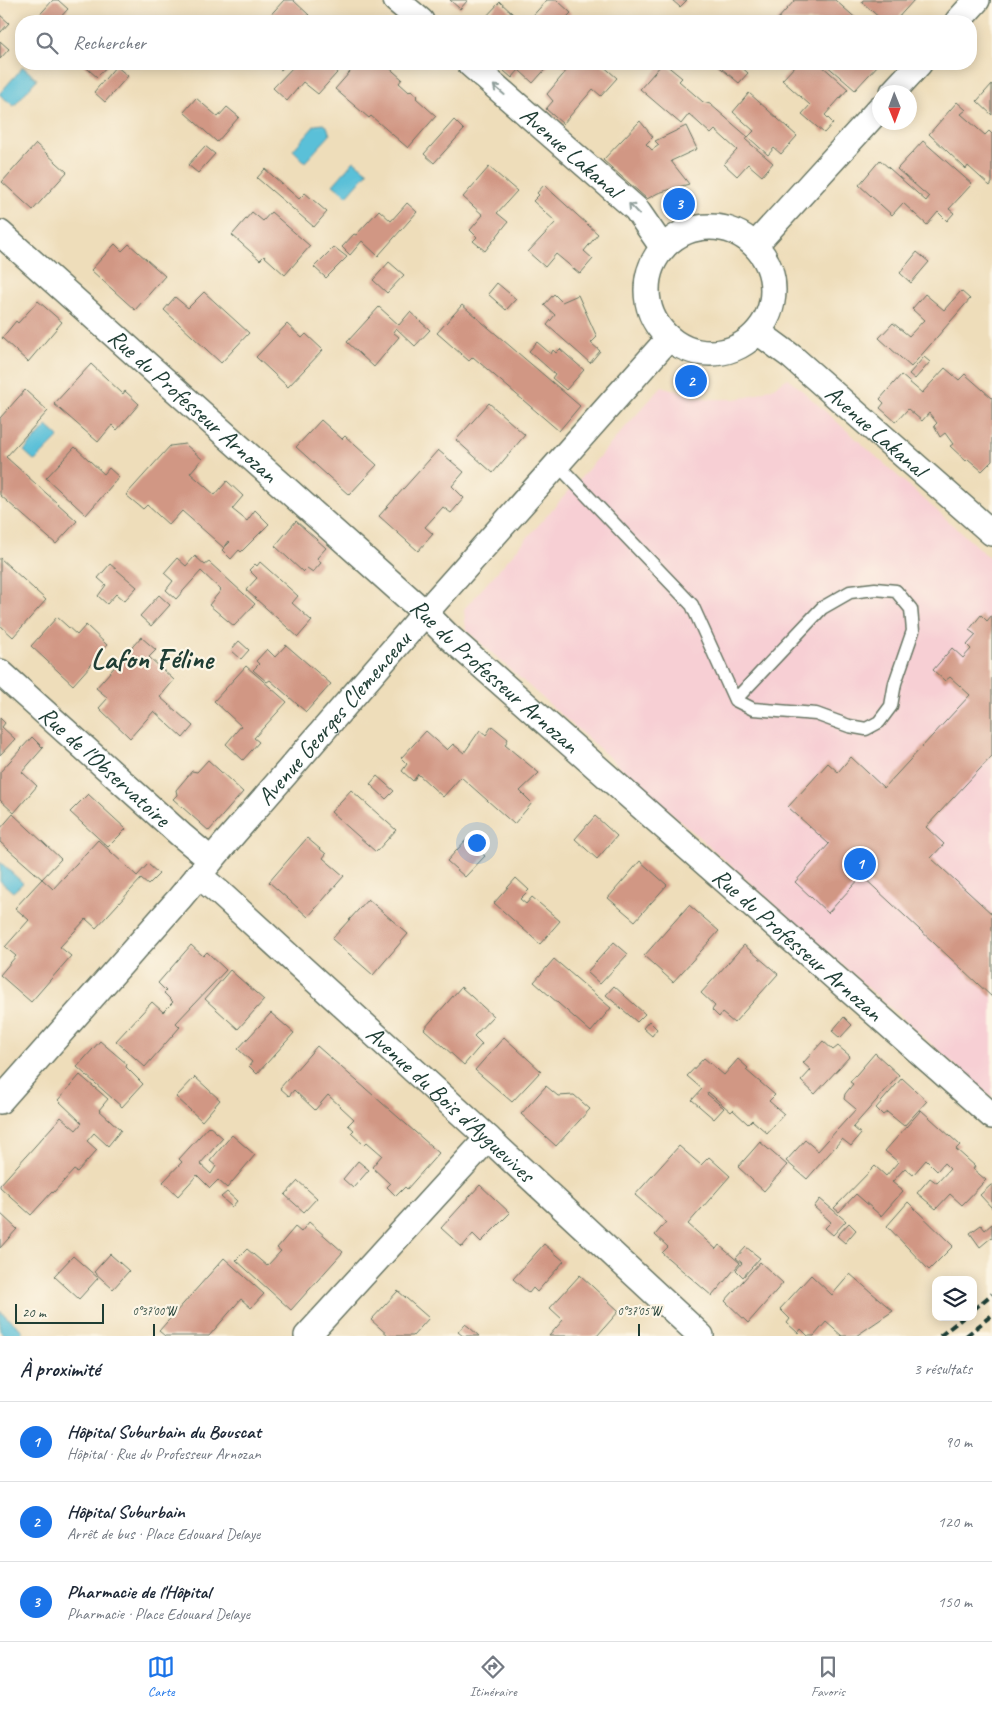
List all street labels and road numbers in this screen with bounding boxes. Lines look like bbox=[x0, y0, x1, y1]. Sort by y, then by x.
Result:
street label: Avenue Lakanal bbox=[514, 100, 631, 207]
street label: Rue du Professeur Arnozan bbox=[102, 322, 285, 490]
street label: Avenue Lakanal bbox=[819, 378, 936, 486]
street label: Rue du Professeur Arnozan bbox=[404, 592, 586, 761]
street label: Avenue Georges Clemenceau bbox=[250, 623, 419, 811]
street label: Rue de l'Observatoire bbox=[33, 699, 178, 835]
street label: Rue du Professeur Arnozan bbox=[706, 861, 890, 1029]
street label: Avenue du Bois d'Ayguevives bbox=[360, 1019, 543, 1190]

